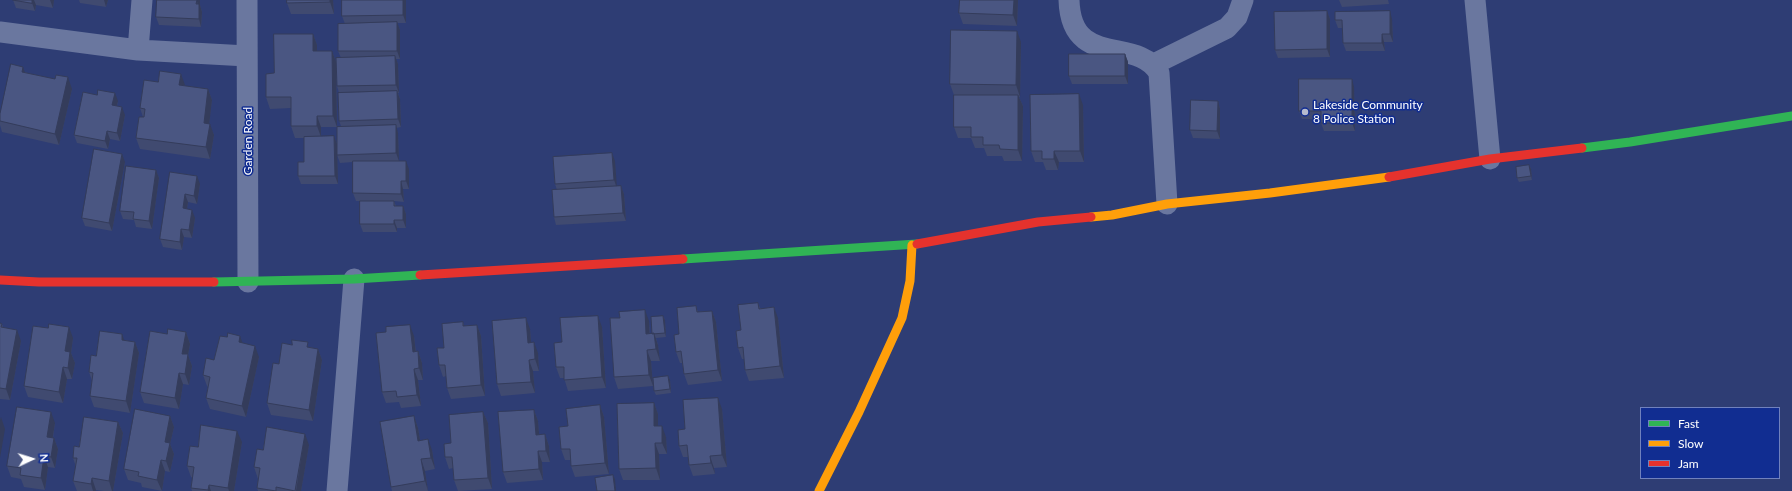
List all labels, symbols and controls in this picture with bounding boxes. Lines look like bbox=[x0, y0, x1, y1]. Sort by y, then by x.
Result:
place label: Lakeside Community 8 Police Station bbox=[1313, 98, 1423, 126]
street label: Garden Road bbox=[241, 107, 255, 175]
marker: Lakeside Community 8 Police Station bbox=[1300, 107, 1310, 117]
legend bbox=[1640, 407, 1780, 479]
text: Fast bbox=[1678, 416, 1699, 431]
text: Slow bbox=[1678, 436, 1703, 451]
north arrow bbox=[12, 439, 52, 479]
text: N bbox=[38, 453, 51, 463]
text: Jam bbox=[1678, 456, 1699, 471]

